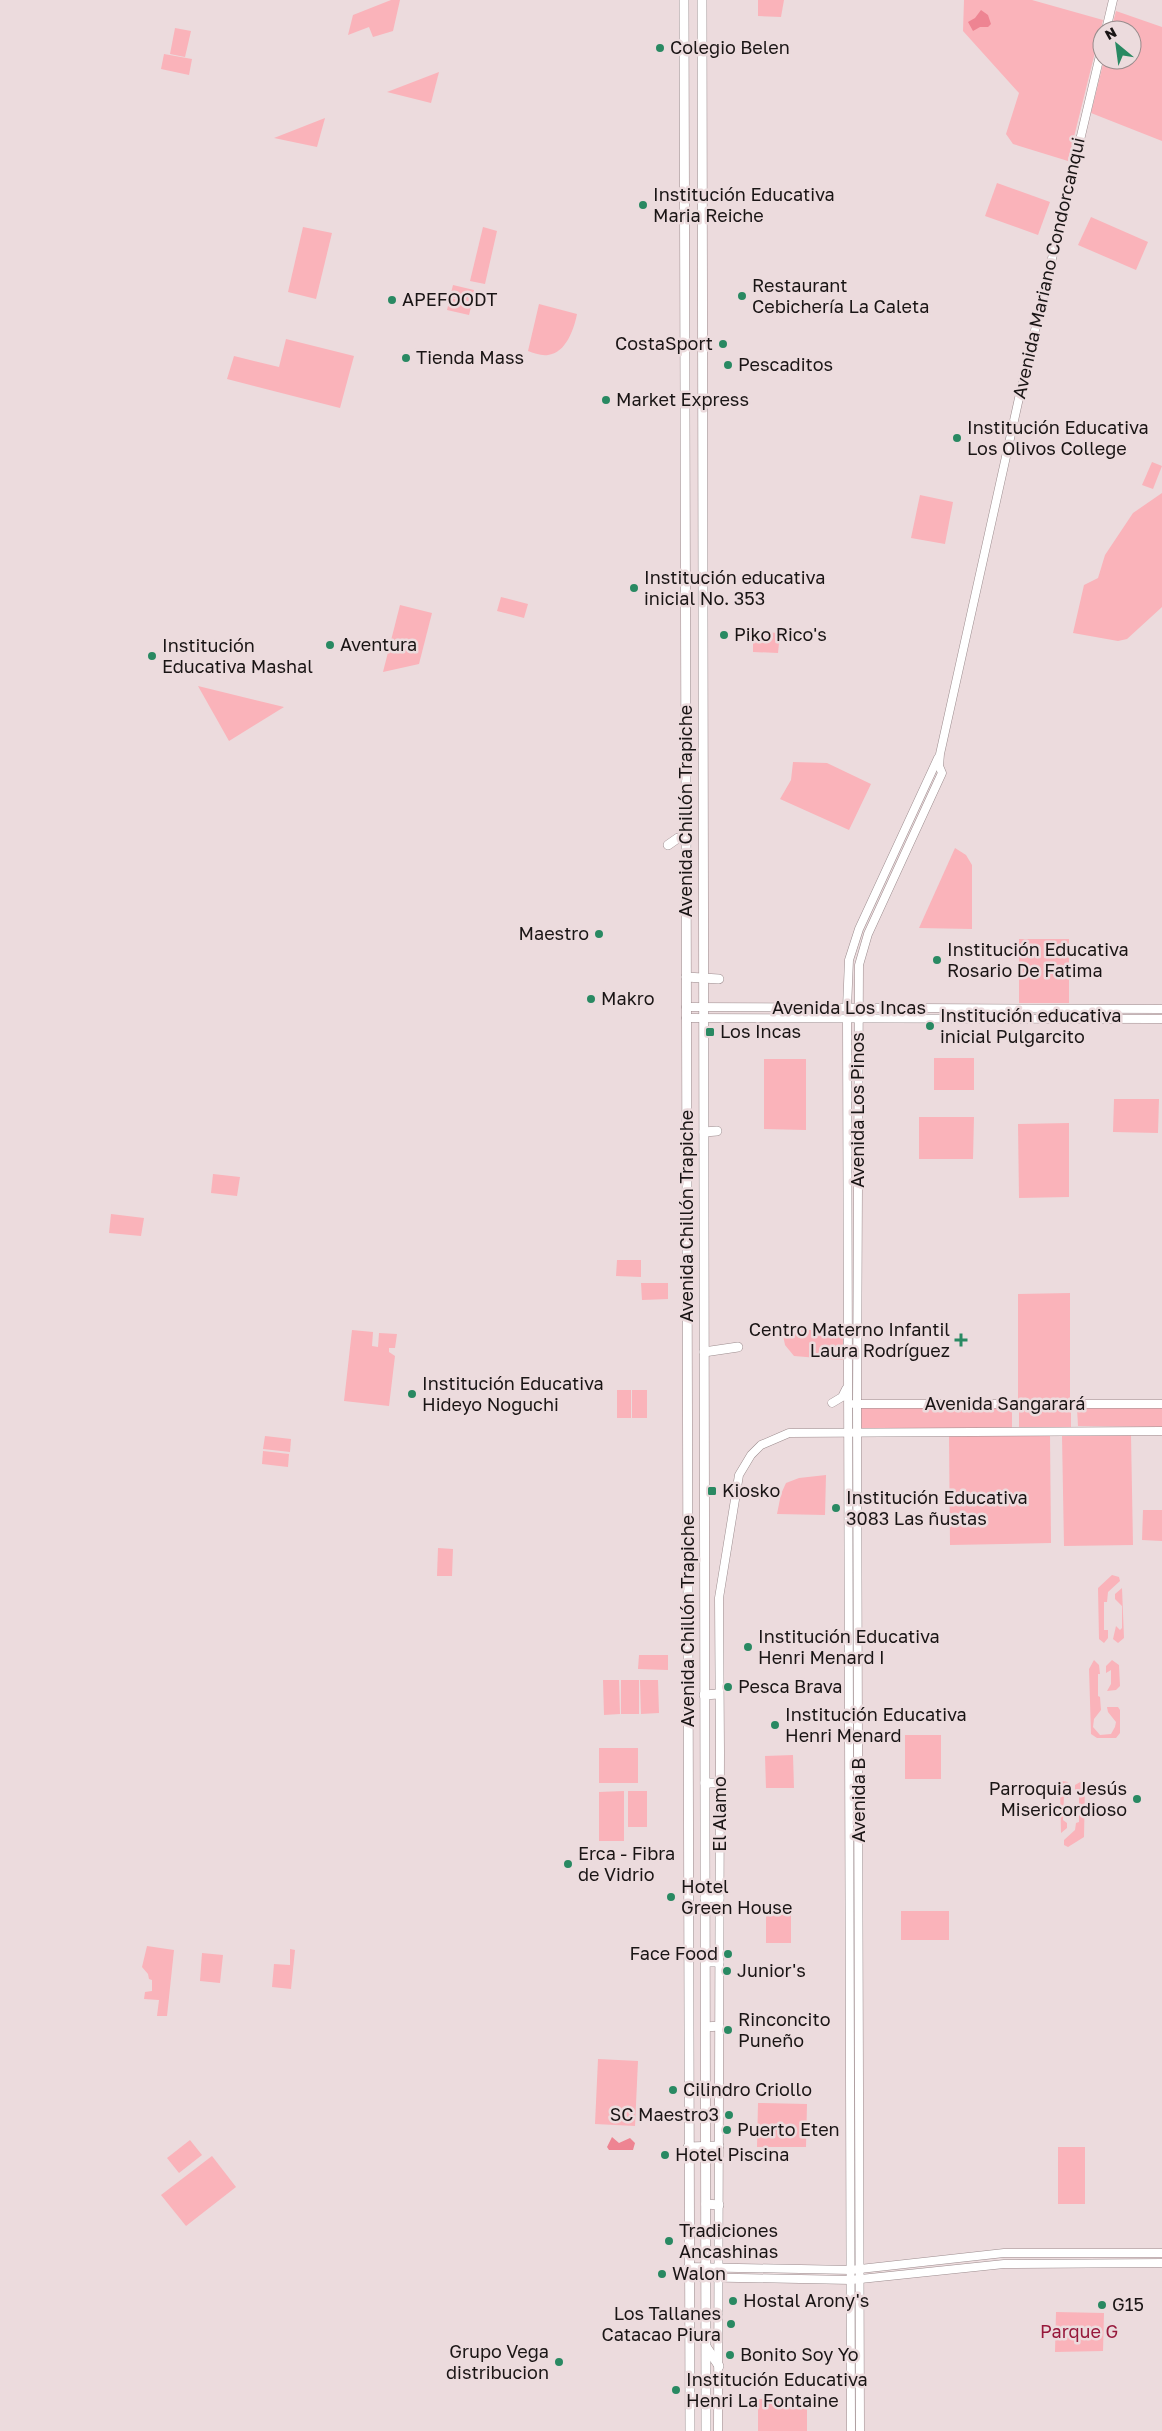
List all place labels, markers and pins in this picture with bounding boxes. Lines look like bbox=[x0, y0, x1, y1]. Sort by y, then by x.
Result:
place label: Colegio Belen bbox=[670, 36, 790, 58]
marker: Colegio Belen bbox=[654, 42, 666, 54]
place label: Institución Educativa Maria Reiche bbox=[653, 183, 835, 226]
marker: Institución Educativa Maria Reiche bbox=[637, 199, 649, 211]
place label: Restaurant Cebichería La Caleta bbox=[752, 274, 929, 317]
place label: APEFOODT bbox=[402, 288, 498, 310]
marker: Restaurant Cebichería La Caleta bbox=[736, 290, 748, 302]
marker: APEFOODT bbox=[386, 294, 398, 306]
place label: CostaSport bbox=[615, 332, 713, 354]
marker: CostaSport bbox=[717, 338, 729, 350]
place label: Tienda Mass bbox=[416, 346, 524, 368]
marker: Tienda Mass bbox=[400, 352, 412, 364]
place label: Pescaditos bbox=[738, 353, 833, 375]
marker: Pescaditos bbox=[722, 359, 734, 371]
place label: Market Express bbox=[616, 388, 749, 410]
marker: Market Express bbox=[600, 394, 612, 406]
place label: Institución Educativa Los Olivos College bbox=[967, 416, 1149, 459]
marker: Institución Educativa Los Olivos College bbox=[951, 432, 963, 444]
place label: Institución educativa inicial No. 353 bbox=[644, 566, 825, 609]
marker: Institución educativa inicial No. 353 bbox=[628, 582, 640, 594]
place label: Piko Rico's bbox=[734, 623, 827, 645]
marker: Piko Rico's bbox=[718, 629, 730, 641]
place label: Aventura bbox=[340, 633, 417, 655]
place label: Institución Educativa Mashal bbox=[162, 634, 313, 677]
marker: Aventura bbox=[324, 639, 336, 651]
marker: Institución Educativa Mashal bbox=[146, 650, 158, 662]
place label: Maestro bbox=[519, 922, 589, 944]
marker: Maestro bbox=[593, 928, 605, 940]
place label: Institución Educativa Rosario De Fatima bbox=[947, 938, 1129, 981]
marker: Institución Educativa Rosario De Fatima bbox=[931, 954, 943, 966]
place label: Makro bbox=[601, 987, 654, 1009]
marker: Makro bbox=[585, 993, 597, 1005]
place label: Institución educativa inicial Pulgarcito bbox=[940, 1004, 1121, 1047]
place label: Los Incas bbox=[720, 1020, 801, 1042]
marker: Institución educativa inicial Pulgarcito bbox=[924, 1020, 936, 1032]
marker: Los Incas bbox=[704, 1026, 716, 1038]
place label: Centro Materno Infantil Laura Rodríguez bbox=[749, 1318, 950, 1361]
marker: Centro Materno Infantil Laura Rodríguez bbox=[954, 1333, 968, 1347]
place label: Institución Educativa Hideyo Noguchi bbox=[422, 1372, 604, 1415]
marker: Institución Educativa Hideyo Noguchi bbox=[406, 1388, 418, 1400]
place label: Kiosko bbox=[722, 1479, 780, 1501]
marker: Kiosko bbox=[706, 1485, 718, 1497]
place label: Institución Educativa 3083 Las ñustas bbox=[846, 1486, 1028, 1529]
marker: Institución Educativa 3083 Las ñustas bbox=[830, 1502, 842, 1514]
place label: Institución Educativa Henri Menard I bbox=[758, 1625, 940, 1668]
marker: Institución Educativa Henri Menard I bbox=[742, 1641, 754, 1653]
place label: Pesca Brava bbox=[738, 1675, 843, 1697]
marker: Pesca Brava bbox=[722, 1681, 734, 1693]
place label: Institución Educativa Henri Menard bbox=[785, 1703, 967, 1746]
marker: Institución Educativa Henri Menard bbox=[769, 1719, 781, 1731]
place label: Parroquia Jesús Misericordioso bbox=[989, 1777, 1127, 1820]
marker: Parroquia Jesús Misericordioso bbox=[1131, 1793, 1143, 1805]
place label: Erca - Fibra de Vidrio bbox=[578, 1842, 675, 1885]
marker: Erca - Fibra de Vidrio bbox=[562, 1858, 574, 1870]
place label: Hotel Green House bbox=[681, 1875, 792, 1918]
marker: Hotel Green House bbox=[665, 1891, 677, 1903]
place label: Face Food bbox=[630, 1942, 718, 1964]
marker: Face Food bbox=[722, 1948, 734, 1960]
place label: Junior's bbox=[737, 1959, 806, 1981]
marker: Junior's bbox=[721, 1965, 733, 1977]
place label: Rinconcito Puneño bbox=[738, 2008, 830, 2051]
marker: Rinconcito Puneño bbox=[722, 2024, 734, 2036]
place label: Cilindro Criollo bbox=[683, 2078, 812, 2100]
marker: Cilindro Criollo bbox=[667, 2084, 679, 2096]
place label: SC Maestro3 bbox=[610, 2103, 719, 2125]
marker: SC Maestro3 bbox=[723, 2109, 735, 2121]
place label: Puerto Eten bbox=[737, 2118, 840, 2140]
marker: Puerto Eten bbox=[721, 2124, 733, 2136]
place label: Hotel Piscina bbox=[675, 2143, 789, 2165]
marker: Hotel Piscina bbox=[659, 2149, 671, 2161]
place label: Tradiciones Ancashinas bbox=[679, 2219, 778, 2262]
marker: Tradiciones Ancashinas bbox=[663, 2235, 675, 2247]
place label: Walon bbox=[672, 2262, 726, 2284]
marker: Walon bbox=[656, 2268, 668, 2280]
place label: Hostal Arony's bbox=[743, 2289, 869, 2311]
place label: G15 bbox=[1112, 2293, 1144, 2315]
marker: Hostal Arony's bbox=[727, 2295, 739, 2307]
marker: G15 bbox=[1096, 2299, 1108, 2311]
place label: Los Tallanes Catacao Piura bbox=[602, 2302, 721, 2345]
marker: Los Tallanes Catacao Piura bbox=[725, 2318, 737, 2330]
place label: Grupo Vega distribucion bbox=[446, 2340, 549, 2383]
place label: Bonito Soy Yo bbox=[740, 2343, 859, 2365]
marker: Bonito Soy Yo bbox=[724, 2349, 736, 2361]
marker: Grupo Vega distribucion bbox=[553, 2356, 565, 2368]
place label: Institución Educativa Henri La Fontaine bbox=[686, 2368, 868, 2411]
marker: Institución Educativa Henri La Fontaine bbox=[670, 2384, 682, 2396]

